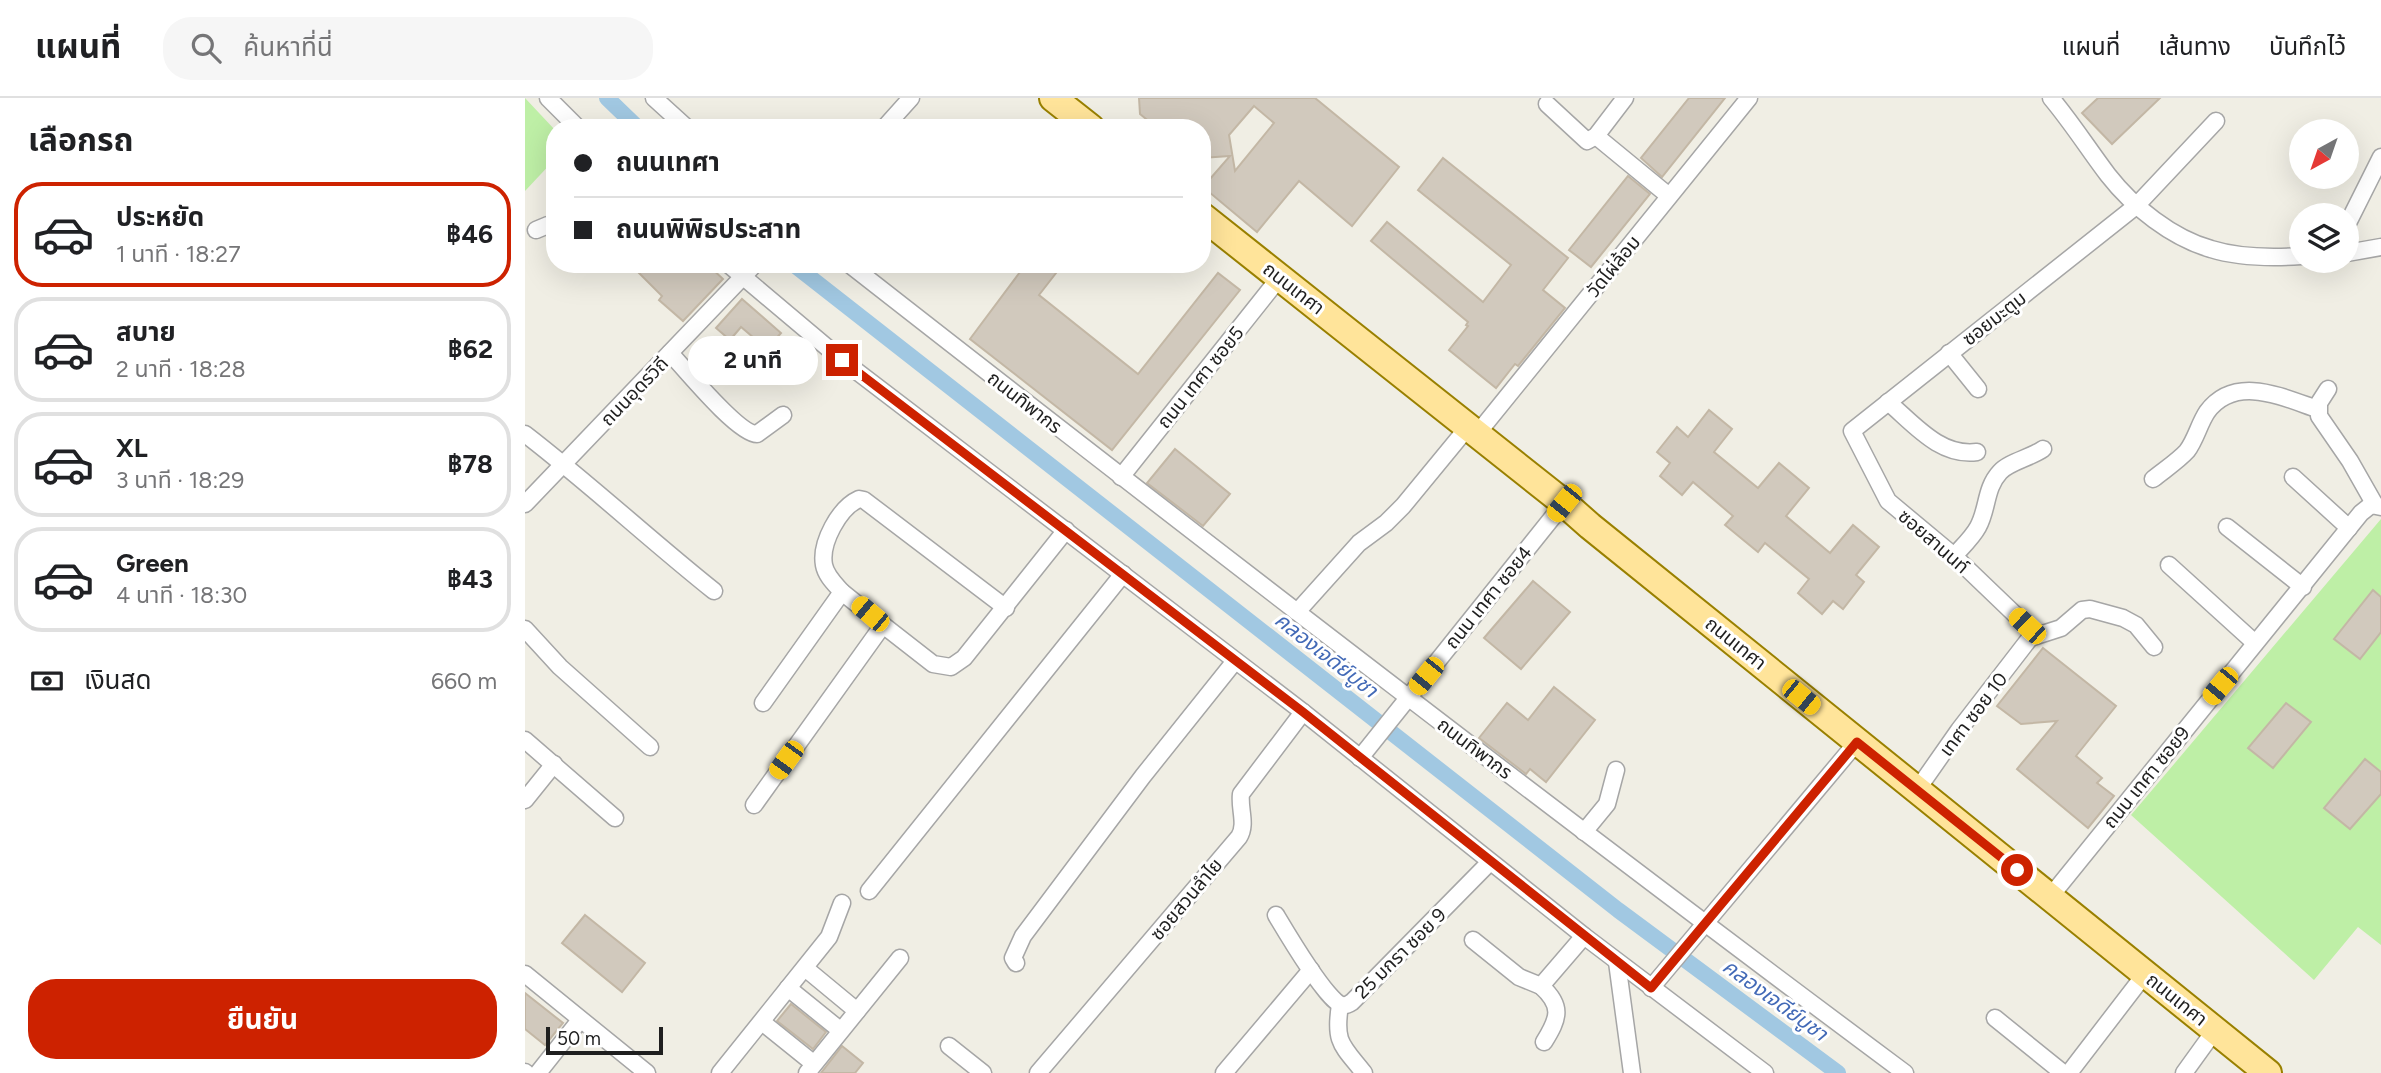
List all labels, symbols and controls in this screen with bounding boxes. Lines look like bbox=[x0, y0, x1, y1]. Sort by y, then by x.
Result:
search box bbox=[163, 17, 653, 80]
text: แผนที่ bbox=[35, 27, 121, 66]
icon: search bbox=[187, 29, 225, 67]
text: ค้นหาที่นี่ bbox=[243, 31, 333, 63]
text: แผนที่ bbox=[2062, 32, 2120, 61]
text: เส้นทาง bbox=[2158, 32, 2231, 61]
text: บันทึกไว้ bbox=[2269, 32, 2346, 61]
north arrow bbox=[2289, 119, 2359, 189]
map controls bbox=[2289, 119, 2359, 273]
text: เลือกรถ bbox=[28, 121, 133, 159]
text: ถนนเทศา bbox=[616, 146, 720, 178]
text: ประหยัด bbox=[116, 201, 204, 233]
icon: car bbox=[32, 203, 95, 266]
button: layers bbox=[2289, 203, 2359, 273]
text: ถนนพิพิธประสาท bbox=[616, 213, 801, 245]
text: ฿46 bbox=[446, 218, 493, 250]
street label: วัดไผ่ล้อม bbox=[1582, 231, 1645, 302]
text: 1 นาที · 18:27 bbox=[116, 240, 240, 268]
street label: ถนนเทศา bbox=[1258, 257, 1329, 319]
street label: ซอยมะตูม bbox=[1958, 286, 2031, 351]
text: สบาย bbox=[116, 316, 176, 348]
icon: car bbox=[32, 318, 95, 381]
street label: ถนน เทศา ซอย5 bbox=[1152, 322, 1249, 433]
text: ฿62 bbox=[448, 333, 493, 365]
callout: 2 นาที bbox=[688, 336, 817, 384]
route end bbox=[826, 344, 858, 376]
text: 2 นาที bbox=[724, 346, 782, 374]
street label: ถนนอุดรวิถี bbox=[596, 352, 673, 431]
text: 2 นาที · 18:28 bbox=[116, 355, 246, 383]
street label: ถนนทิพากร bbox=[983, 366, 1066, 439]
text: XL bbox=[116, 432, 148, 464]
icon: car bbox=[32, 433, 95, 496]
text: ฿78 bbox=[448, 448, 493, 480]
text: 3 นาที · 18:29 bbox=[116, 466, 244, 494]
car bbox=[1543, 480, 1586, 526]
street label: ซอยสานนท์ bbox=[1894, 504, 1974, 578]
street label: ถนน เทศา ซอย4 bbox=[1440, 541, 1537, 653]
text: Green bbox=[116, 547, 189, 579]
icon: car bbox=[32, 548, 95, 611]
text: ฿43 bbox=[447, 563, 493, 595]
text: 4 นาที · 18:30 bbox=[116, 581, 247, 609]
car bbox=[848, 592, 893, 636]
car bbox=[2005, 604, 2050, 648]
water label: คลองเจดีย์บูชา bbox=[1269, 607, 1384, 704]
street label: ถนนเทศา bbox=[1701, 612, 1771, 675]
car bbox=[1405, 653, 1448, 699]
icon: cash bbox=[28, 662, 66, 700]
car bbox=[2199, 663, 2242, 709]
text: เงินสด bbox=[84, 664, 151, 696]
text: 660 m bbox=[431, 667, 497, 695]
street label: เทศา ซอย 10 bbox=[1934, 668, 2012, 761]
car bbox=[1779, 676, 1824, 718]
street label: ถนนทิพากร bbox=[1433, 713, 1517, 784]
street label: ถนน เทศา ซอย9 bbox=[2098, 722, 2194, 833]
car bbox=[766, 737, 807, 783]
street label: ซอยสวนลำไย bbox=[1146, 854, 1227, 945]
route start bbox=[2001, 854, 2033, 886]
street label: 25 มกรา ซอย 9 bbox=[1350, 903, 1451, 1004]
water label: คลองเจดีย์บูชา bbox=[1718, 953, 1834, 1048]
street label: ถนนเทศา bbox=[2142, 968, 2212, 1031]
button: ยืนยัน bbox=[28, 979, 497, 1059]
scale bar bbox=[546, 1024, 663, 1056]
text: 50 m bbox=[557, 1027, 601, 1050]

